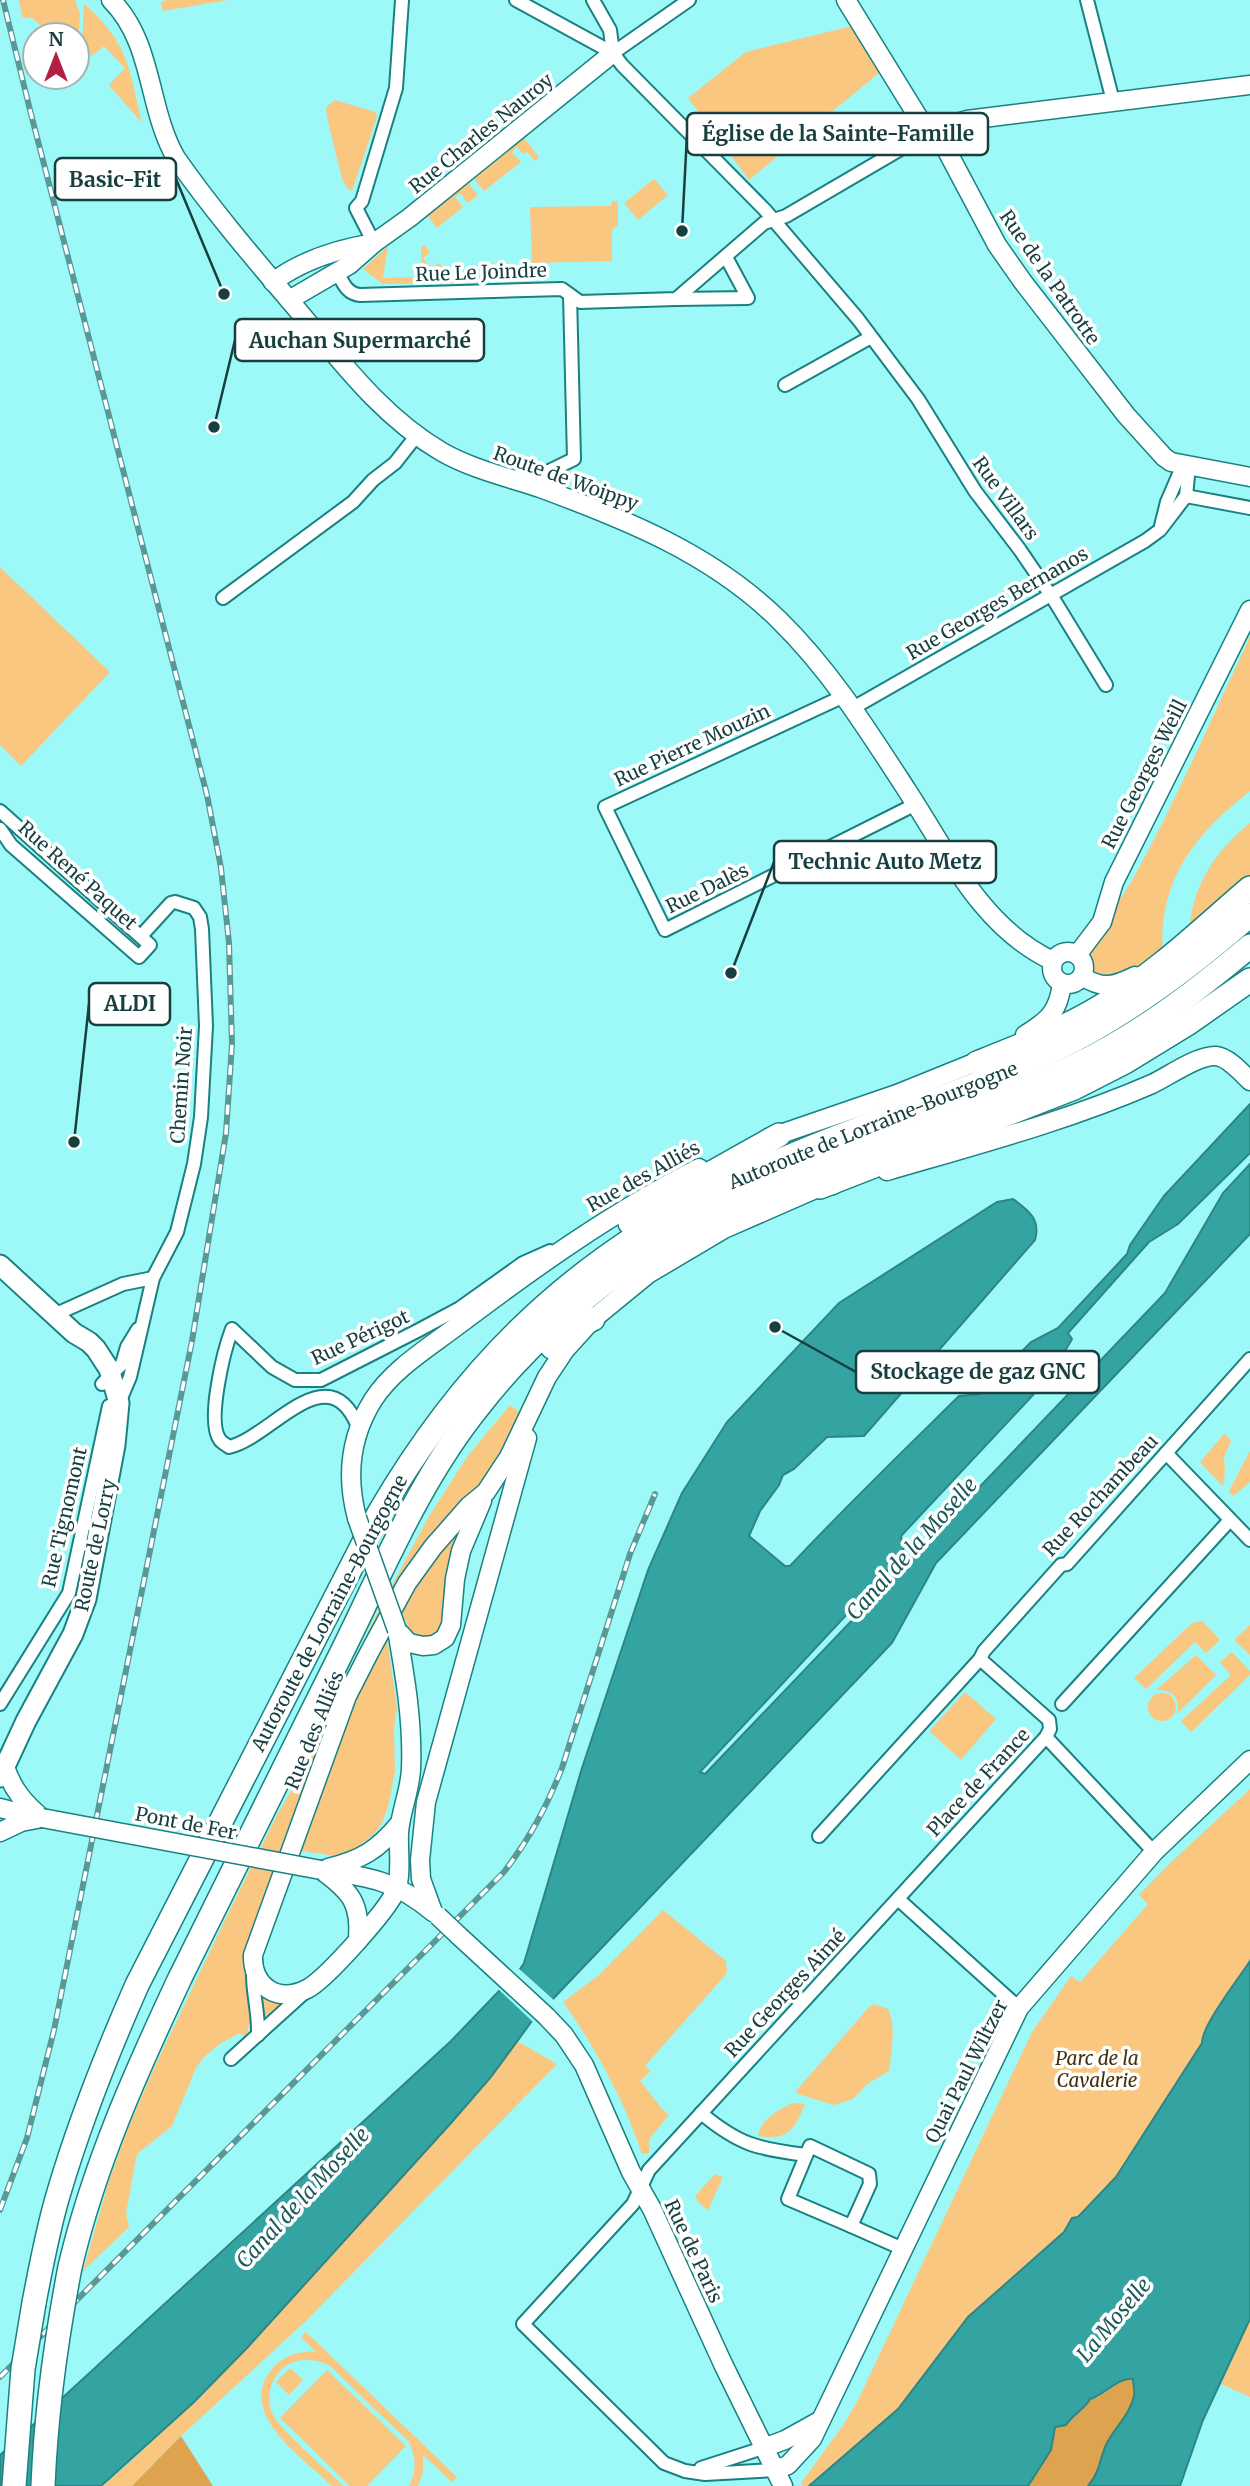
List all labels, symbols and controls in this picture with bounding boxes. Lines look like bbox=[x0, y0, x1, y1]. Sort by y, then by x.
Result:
north arrow bbox=[21, 21, 91, 91]
text: N bbox=[48, 27, 64, 51]
street label: Rue Charles Nauroy bbox=[404, 68, 558, 198]
callout: Église de la Sainte-Famille bbox=[687, 113, 988, 155]
text: Église de la Sainte-Famille bbox=[702, 119, 974, 147]
callout: Basic-Fit bbox=[55, 158, 176, 200]
text: Basic-Fit bbox=[69, 166, 162, 193]
street label: Rue de la Patrotte bbox=[995, 205, 1105, 349]
street label: Rue Le Joindre bbox=[415, 258, 547, 286]
callout: Auchan Supermarché bbox=[235, 319, 484, 361]
text: Auchan Supermarché bbox=[248, 327, 471, 354]
street label: Route de Woippy bbox=[490, 441, 642, 515]
street label: Rue Villars bbox=[968, 452, 1044, 544]
street label: Rue Georges Bernanos bbox=[902, 541, 1092, 665]
street label: Rue Georges Weill bbox=[1096, 695, 1192, 853]
street label: Rue Pierre Mouzin bbox=[610, 698, 774, 792]
street label: Rue René Paquet bbox=[14, 815, 143, 935]
callout: Technic Auto Metz bbox=[774, 841, 996, 883]
text: Technic Auto Metz bbox=[788, 848, 982, 875]
street label: Rue Dalès bbox=[662, 858, 752, 918]
callout: ALDI bbox=[89, 983, 170, 1025]
text: ALDI bbox=[103, 990, 156, 1017]
street label: Chemin Noir bbox=[165, 1025, 197, 1144]
street label: Autoroute de Lorraine-Bourgogne bbox=[724, 1056, 1021, 1195]
street label: Rue des Alliés bbox=[582, 1135, 704, 1217]
street label: Rue Périgot bbox=[307, 1304, 413, 1370]
callout: Stockage de gaz GNC bbox=[856, 1351, 1099, 1393]
text: Stockage de gaz GNC bbox=[870, 1358, 1086, 1385]
street label: Rue Rochambeau bbox=[1037, 1429, 1163, 1561]
street label: Rue Tignomont bbox=[36, 1444, 92, 1590]
street label: Autoroute de Lorraine-Bourgogne bbox=[245, 1470, 412, 1756]
water label: Canal de la Moselle bbox=[840, 1472, 983, 1626]
street label: Route de Lorry bbox=[69, 1477, 121, 1613]
street label: Rue des Alliés bbox=[279, 1667, 349, 1793]
street label: Place de France bbox=[922, 1723, 1034, 1841]
street label: Pont de Fer bbox=[133, 1801, 239, 1845]
street label: Rue Georges Aimé bbox=[719, 1924, 851, 2062]
street label: Quai Paul Wiltzer bbox=[919, 1995, 1013, 2147]
park label: Parc de la Cavalerie bbox=[1055, 2046, 1139, 2092]
water label: Canal de la Moselle bbox=[230, 2121, 375, 2274]
street label: Rue de Paris bbox=[660, 2195, 728, 2307]
water label: La Moselle bbox=[1071, 2272, 1157, 2367]

